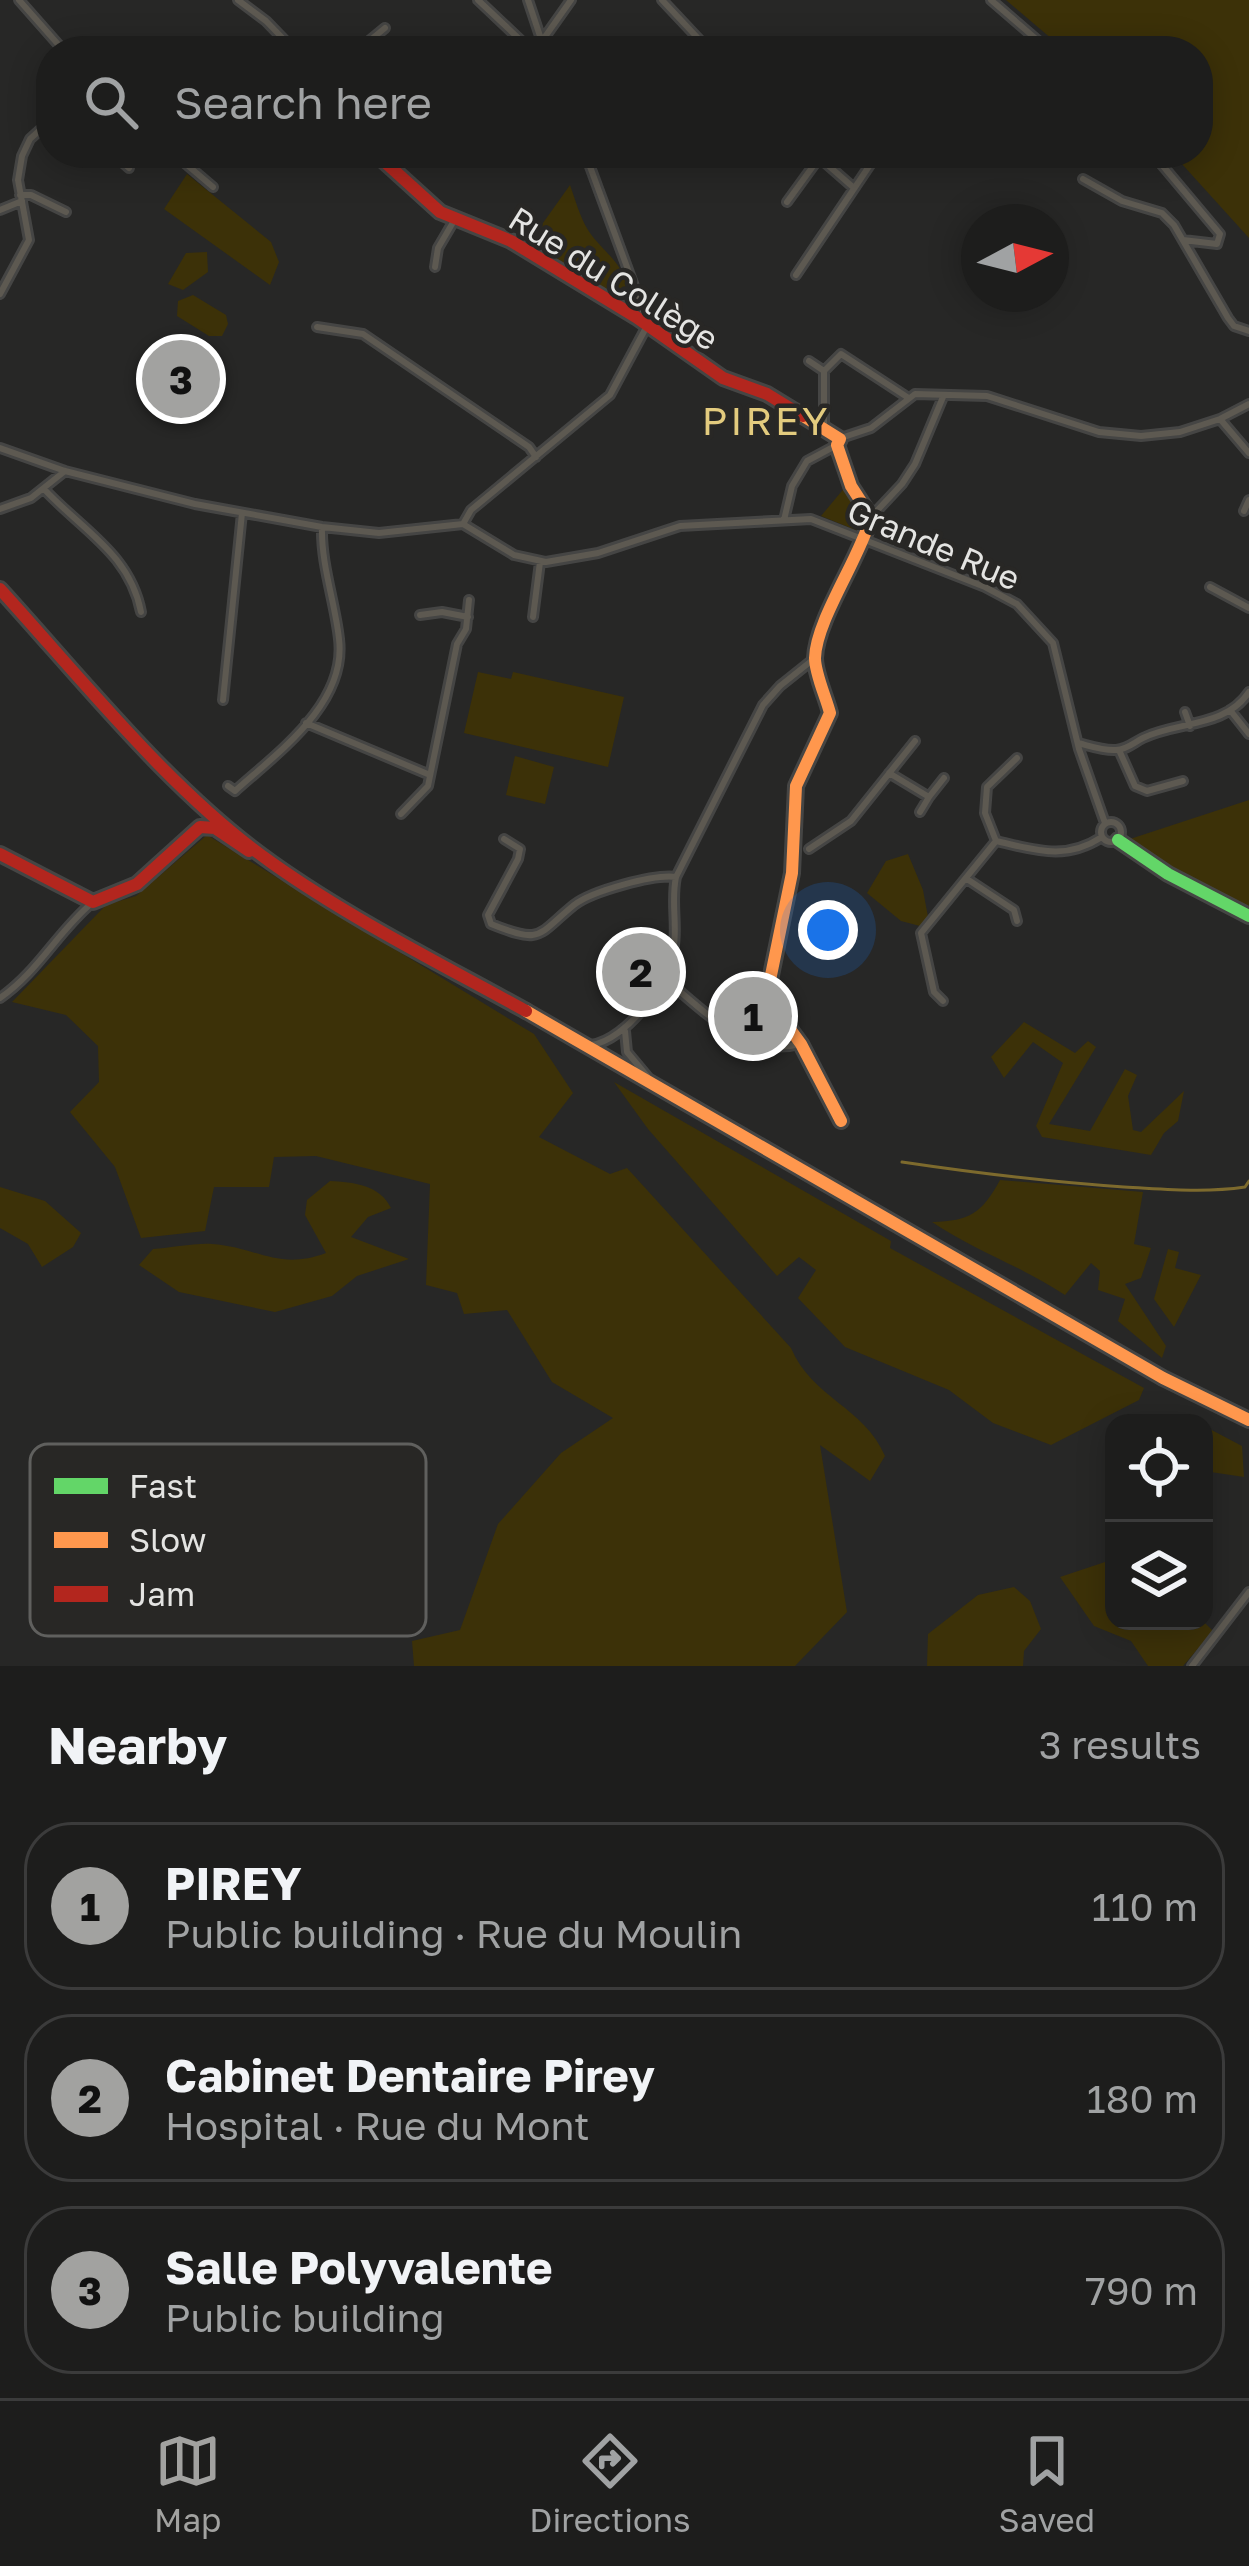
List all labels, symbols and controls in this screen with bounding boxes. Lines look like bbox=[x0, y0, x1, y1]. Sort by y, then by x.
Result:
search box bbox=[36, 36, 1213, 168]
icon: search bbox=[78, 69, 144, 135]
text: Search here bbox=[174, 75, 432, 129]
street label: Rue du Collège bbox=[502, 198, 726, 358]
north arrow bbox=[961, 204, 1069, 312]
pin: 3 bbox=[142, 334, 220, 424]
district label: PIREY bbox=[702, 397, 830, 444]
street label: Grande Rue bbox=[842, 490, 1026, 598]
your location bbox=[798, 900, 858, 960]
pin: 2 bbox=[602, 927, 680, 1017]
pin: 1 bbox=[714, 971, 792, 1061]
map controls bbox=[1105, 1414, 1213, 1630]
button: locate bbox=[1105, 1414, 1213, 1522]
legend bbox=[30, 1444, 426, 1636]
text: Fast bbox=[129, 1466, 197, 1505]
text: Slow bbox=[129, 1520, 207, 1559]
button: layers bbox=[1105, 1522, 1213, 1630]
text: Jam bbox=[129, 1574, 195, 1613]
text: Nearby bbox=[48, 1714, 227, 1775]
text: 3 results bbox=[1039, 1721, 1201, 1768]
text: PIREY bbox=[165, 1856, 302, 1910]
text: 1 bbox=[80, 1883, 100, 1930]
text: 110 m bbox=[1092, 1883, 1198, 1930]
text: Public building · Rue du Moulin bbox=[165, 1910, 742, 1957]
text: Cabinet Dentaire Pirey bbox=[165, 2048, 655, 2102]
text: 2 bbox=[78, 2075, 102, 2122]
text: 180 m bbox=[1087, 2075, 1198, 2122]
text: Hospital · Rue du Mont bbox=[165, 2102, 590, 2149]
text: Salle Polyvalente bbox=[165, 2240, 553, 2294]
text: 3 bbox=[78, 2267, 102, 2314]
text: 790 m bbox=[1085, 2267, 1198, 2314]
text: Public building bbox=[165, 2294, 445, 2341]
tab: Map bbox=[154, 2428, 221, 2539]
tab: Directions bbox=[529, 2428, 691, 2539]
tab: Saved bbox=[999, 2428, 1095, 2539]

